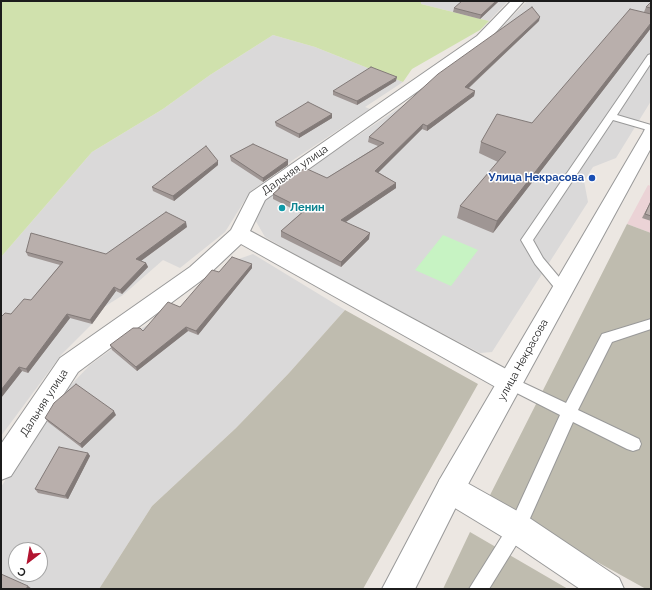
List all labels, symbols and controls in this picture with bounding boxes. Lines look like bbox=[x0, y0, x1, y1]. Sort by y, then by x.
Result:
street label: Дальняя улица bbox=[259, 142, 331, 198]
place label: Улица Некрасова bbox=[488, 171, 584, 185]
marker: Улица Некрасова bbox=[587, 173, 597, 183]
place label: Ленин bbox=[290, 201, 325, 215]
marker: Ленин bbox=[277, 203, 287, 213]
street label: улица Некрасова bbox=[495, 317, 551, 403]
street label: Дальняя улица bbox=[17, 367, 71, 439]
north arrow bbox=[8, 542, 48, 582]
text: С bbox=[16, 564, 29, 579]

